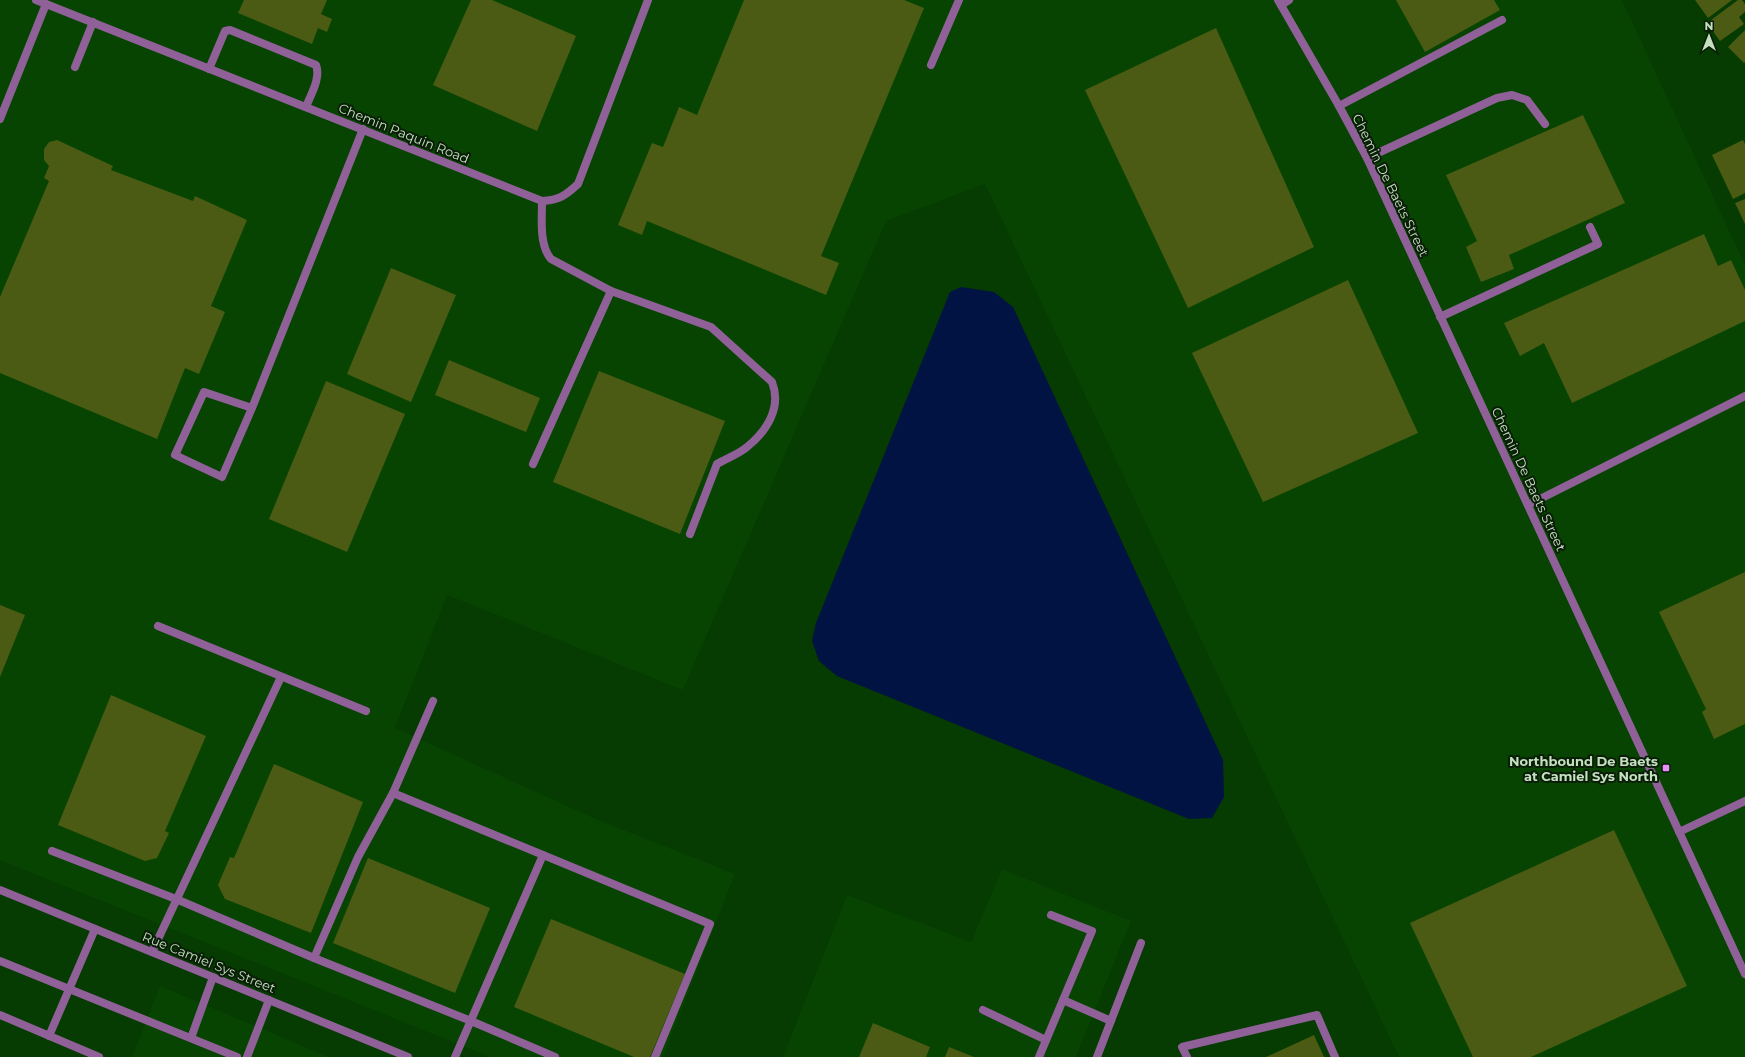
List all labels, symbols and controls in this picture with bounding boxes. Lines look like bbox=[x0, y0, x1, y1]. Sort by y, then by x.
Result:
north arrow bbox=[1689, 16, 1729, 56]
text: N bbox=[1705, 19, 1713, 33]
street label: Chemin Paquin Road bbox=[336, 99, 472, 167]
street label: Chemin De Baets Street bbox=[1349, 111, 1433, 259]
street label: Chemin De Baets Street bbox=[1489, 404, 1569, 554]
place label: Northbound De Baets at Camiel Sys North bbox=[1509, 753, 1658, 784]
marker: Northbound De Baets at Camiel Sys North bbox=[1661, 763, 1671, 773]
street label: Rue Camiel Sys Street bbox=[140, 928, 278, 996]

